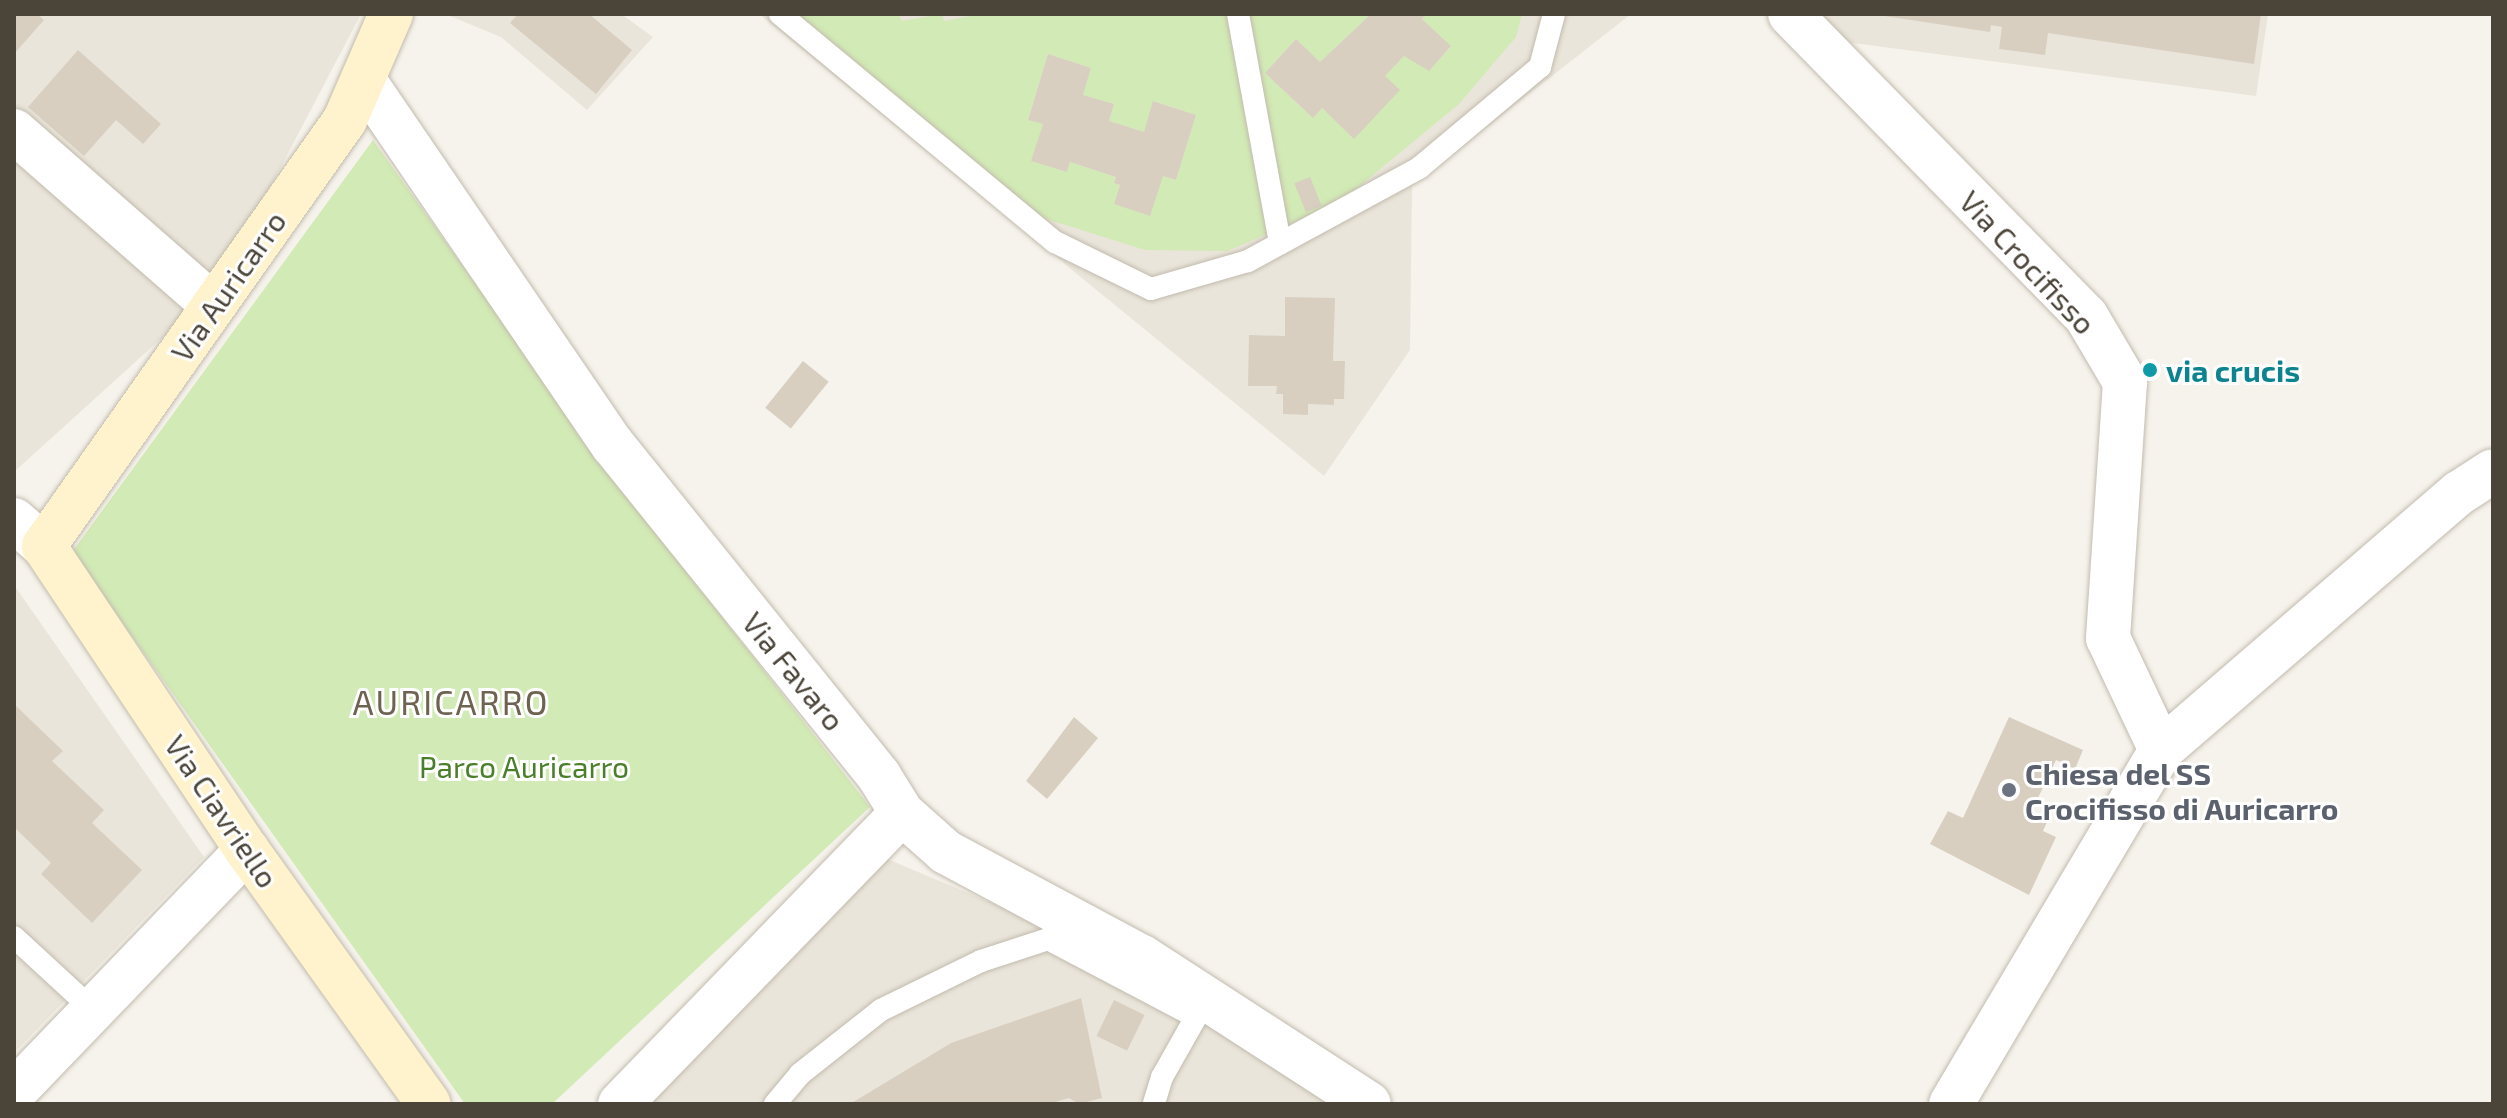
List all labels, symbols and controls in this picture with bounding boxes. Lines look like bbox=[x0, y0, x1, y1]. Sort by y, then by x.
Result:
street label: Via Crocifisso bbox=[1953, 183, 2103, 341]
street label: Via Auricarro bbox=[163, 204, 293, 368]
place label: via crucis bbox=[2166, 352, 2300, 388]
marker: via crucis bbox=[2141, 361, 2159, 379]
street label: Via Favaro bbox=[735, 605, 853, 737]
district label: AURICARRO bbox=[353, 682, 549, 722]
street label: Via Ciavriello bbox=[158, 728, 286, 894]
park label: Parco Auricarro bbox=[419, 748, 629, 784]
place label: Chiesa del SS Crocifisso di Auricarro bbox=[2025, 755, 2339, 826]
marker: Chiesa del SS Crocifisso di Auricarro bbox=[2000, 781, 2018, 799]

